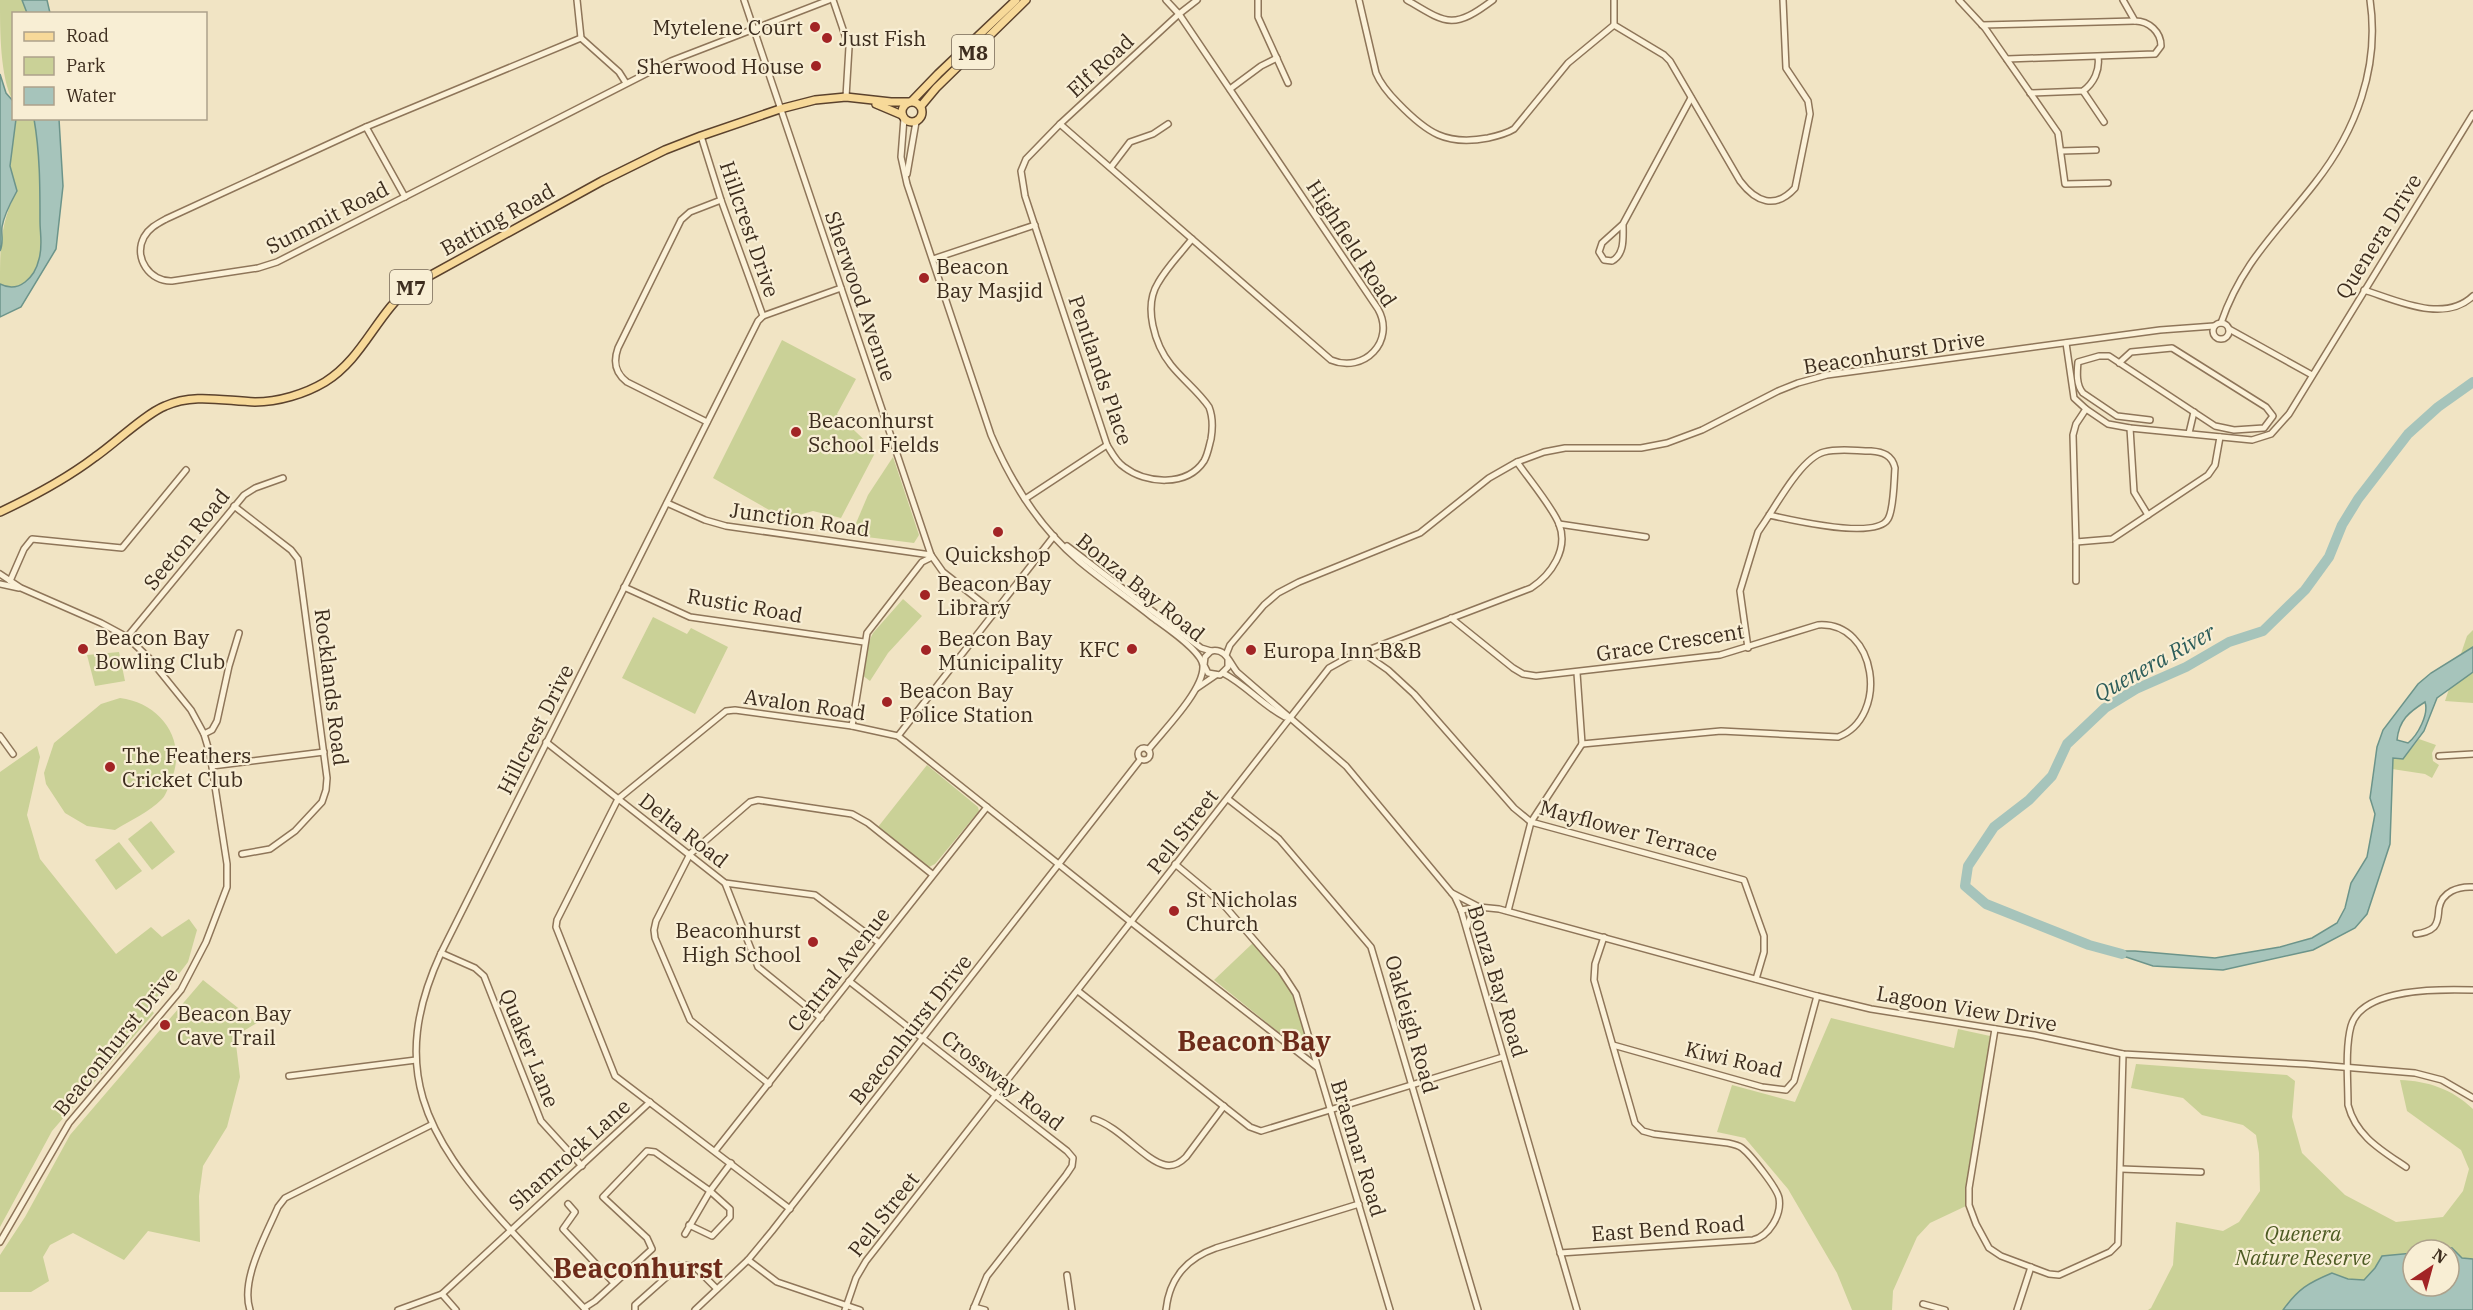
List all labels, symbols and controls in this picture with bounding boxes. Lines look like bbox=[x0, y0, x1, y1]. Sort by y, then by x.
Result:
legend bbox=[12, 12, 207, 120]
place label: Mytelene Court bbox=[653, 13, 803, 41]
marker: Mytelene Court bbox=[808, 20, 822, 34]
text: Road bbox=[66, 24, 109, 47]
place label: Just Fish bbox=[839, 24, 926, 52]
street label: Elf Road bbox=[1061, 27, 1140, 103]
marker: Just Fish bbox=[820, 31, 834, 45]
road number: M8 bbox=[952, 35, 994, 69]
place label: Sherwood House bbox=[637, 52, 804, 80]
text: Park bbox=[66, 54, 106, 77]
marker: Sherwood House bbox=[809, 59, 823, 73]
text: Water bbox=[66, 84, 116, 107]
street label: Hillcrest Drive bbox=[714, 157, 786, 301]
street label: Quenera Drive bbox=[2328, 168, 2428, 304]
street label: Summit Road bbox=[261, 174, 393, 260]
street label: Highfield Road bbox=[1300, 174, 1404, 312]
street label: Batting Road bbox=[435, 176, 559, 262]
street label: Sherwood Avenue bbox=[819, 207, 903, 385]
place label: Beacon Bay Masjid bbox=[936, 252, 1043, 304]
road number: M7 bbox=[390, 270, 432, 304]
marker: Beacon Bay Masjid bbox=[917, 271, 931, 285]
street label: Pentlands Place bbox=[1062, 291, 1140, 449]
street label: Beaconhurst Drive bbox=[1801, 324, 1987, 380]
place label: Beaconhurst School Fields bbox=[808, 406, 939, 458]
marker: Beaconhurst School Fields bbox=[789, 425, 803, 439]
street label: Seeton Road bbox=[137, 482, 236, 595]
street label: Junction Road bbox=[728, 495, 872, 543]
marker: Quickshop bbox=[991, 525, 1005, 539]
street label: Bonza Bay Road bbox=[1071, 526, 1211, 648]
place label: Quickshop bbox=[945, 540, 1051, 568]
place label: Beacon Bay Library bbox=[937, 569, 1052, 621]
street label: Rustic Road bbox=[685, 581, 805, 629]
marker: Beacon Bay Library bbox=[918, 588, 932, 602]
street label: Rocklands Road bbox=[308, 607, 356, 767]
street label: Grace Crescent bbox=[1594, 616, 1746, 668]
water label: Quenera River bbox=[2088, 616, 2221, 707]
place label: Beacon Bay Bowling Club bbox=[95, 623, 225, 675]
place label: Beacon Bay Municipality bbox=[938, 624, 1064, 676]
place label: KFC bbox=[1079, 635, 1120, 663]
place label: Europa Inn B&B bbox=[1263, 636, 1422, 664]
marker: Beacon Bay Bowling Club bbox=[76, 642, 90, 656]
marker: KFC bbox=[1125, 642, 1139, 656]
marker: Beacon Bay Municipality bbox=[919, 643, 933, 657]
marker: Europa Inn B&B bbox=[1244, 643, 1258, 657]
street label: Hillcrest Drive bbox=[490, 659, 580, 799]
place label: Beacon Bay Police Station bbox=[899, 676, 1034, 728]
street label: Avalon Road bbox=[742, 682, 868, 726]
marker: Beacon Bay Police Station bbox=[880, 695, 894, 709]
place label: The Feathers Cricket Club bbox=[122, 741, 251, 793]
marker: The Feathers Cricket Club bbox=[103, 760, 117, 774]
street label: Pell Street bbox=[1140, 783, 1224, 879]
street label: Delta Road bbox=[634, 786, 735, 874]
street label: Mayflower Terrace bbox=[1537, 793, 1721, 867]
place label: St Nicholas Church bbox=[1186, 885, 1297, 937]
street label: Central Avenue bbox=[780, 901, 896, 1037]
street label: Bonza Bay Road bbox=[1462, 901, 1535, 1061]
marker: St Nicholas Church bbox=[1167, 904, 1181, 918]
place label: Beaconhurst High School bbox=[675, 916, 801, 968]
marker: Beaconhurst High School bbox=[806, 935, 820, 949]
street label: Beaconhurst Drive bbox=[842, 948, 978, 1110]
street label: Oakleigh Road bbox=[1379, 952, 1445, 1097]
street label: Beaconhurst Drive bbox=[46, 961, 184, 1121]
street label: Lagoon View Drive bbox=[1874, 978, 2060, 1038]
street label: Quaker Lane bbox=[494, 985, 566, 1111]
place label: Beacon Bay Cave Trail bbox=[177, 999, 292, 1051]
marker: Beacon Bay Cave Trail bbox=[158, 1018, 172, 1032]
street label: Crossway Road bbox=[936, 1023, 1070, 1137]
district label: Beacon Bay bbox=[1177, 1023, 1331, 1058]
street label: Kiwi Road bbox=[1682, 1034, 1786, 1084]
street label: Braemar Road bbox=[1325, 1076, 1393, 1220]
street label: Shamrock Lane bbox=[502, 1092, 636, 1216]
street label: Pell Street bbox=[841, 1166, 925, 1262]
street label: East Bend Road bbox=[1590, 1209, 1746, 1247]
park label: Quenera Nature Reserve bbox=[2234, 1219, 2371, 1271]
north arrow bbox=[2401, 1238, 2461, 1298]
text: N bbox=[2429, 1244, 2451, 1268]
district label: Beaconhurst bbox=[553, 1250, 723, 1285]

